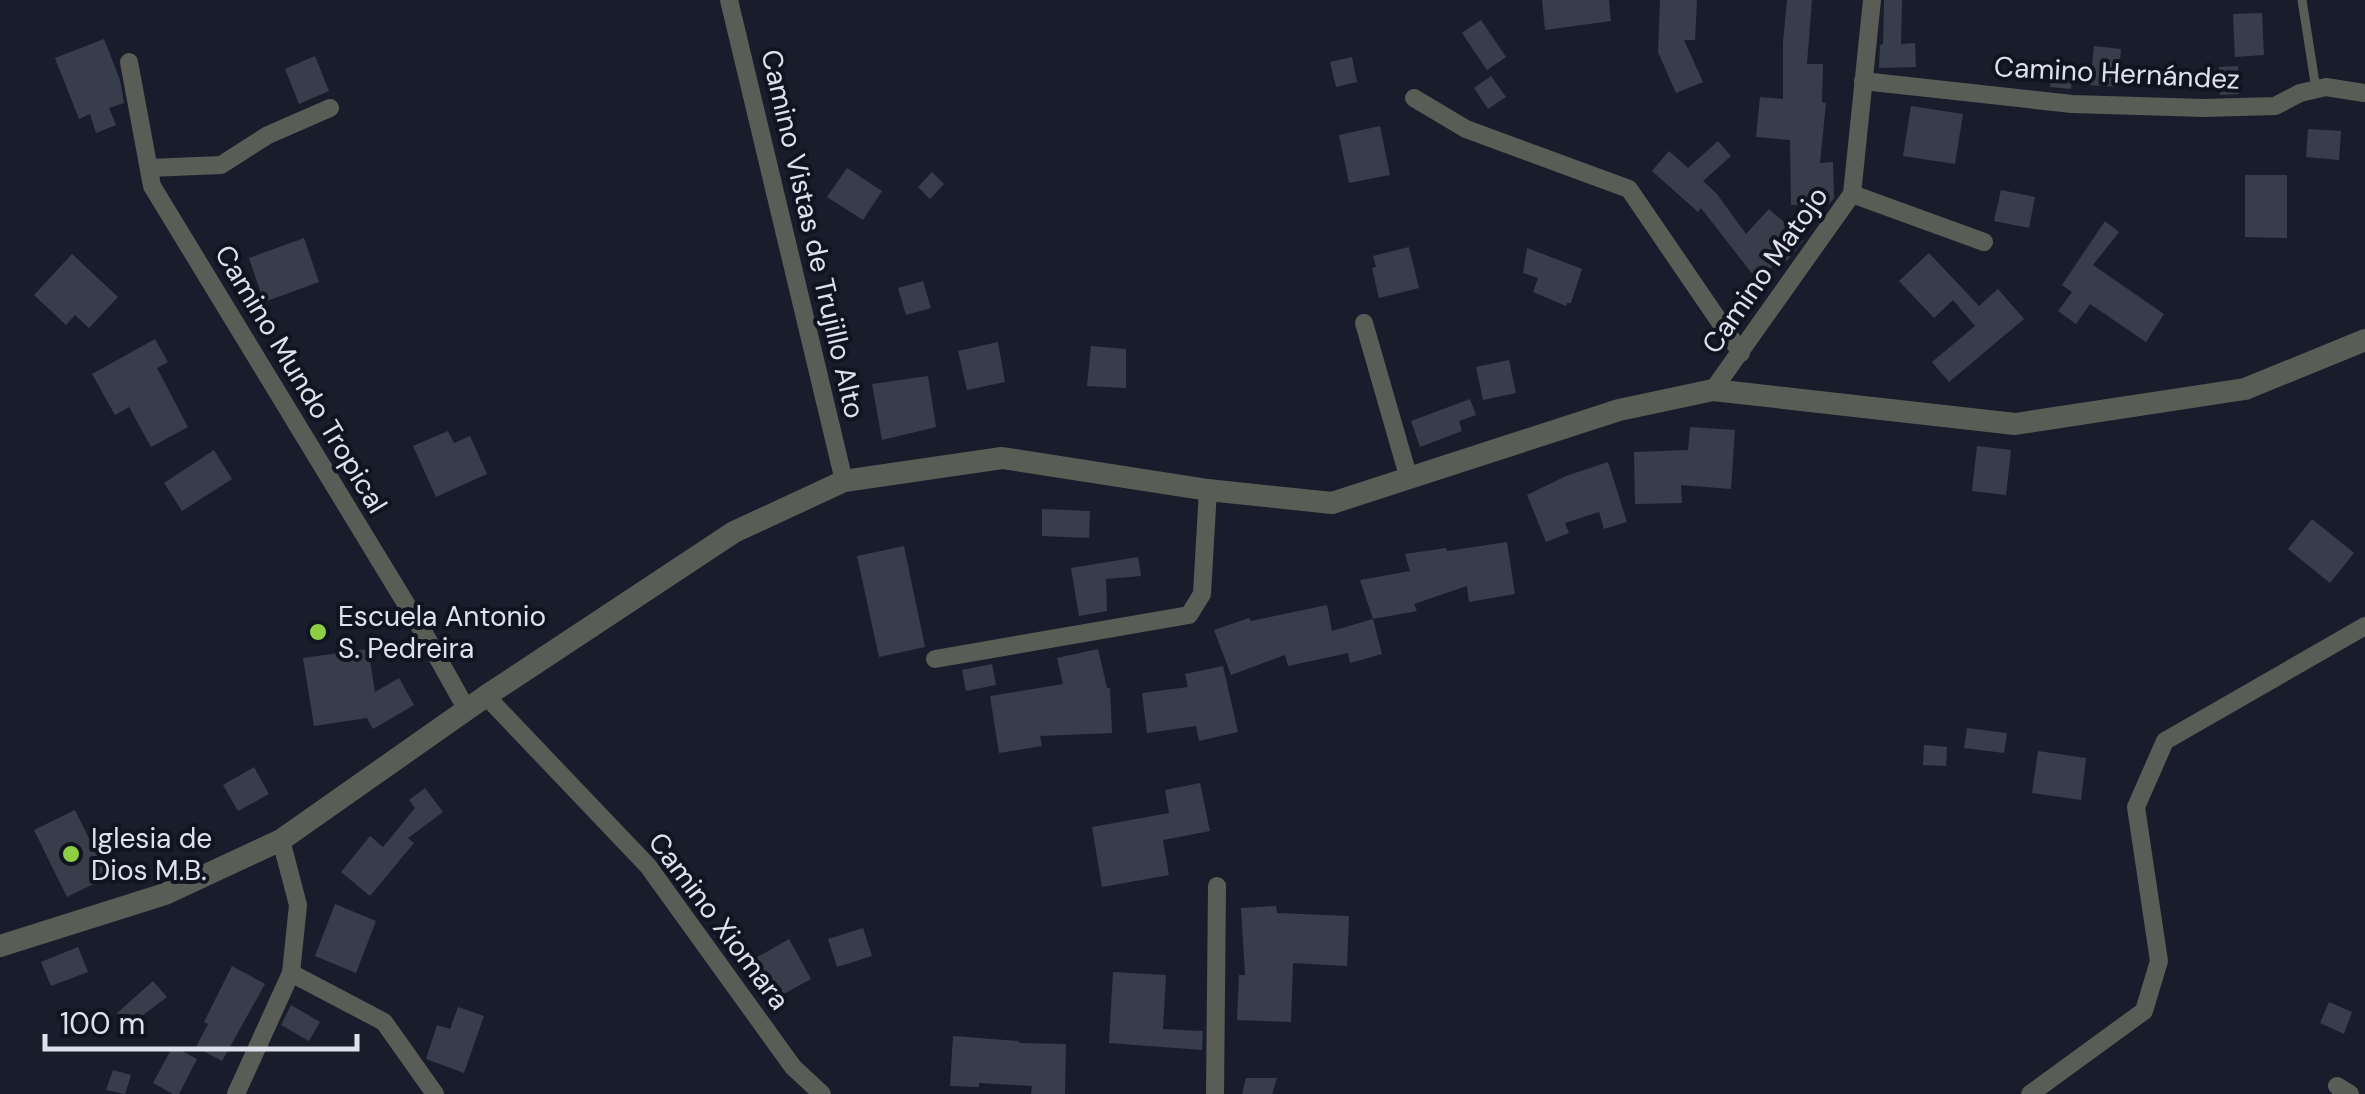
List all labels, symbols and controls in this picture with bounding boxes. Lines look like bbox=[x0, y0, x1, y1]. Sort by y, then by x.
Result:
street label: Camino Vistas de Trujillo Alto bbox=[753, 46, 873, 422]
street label: Camino Hernández bbox=[1993, 48, 2241, 98]
street label: Camino Matojo bbox=[1694, 179, 1836, 361]
street label: Camino Mundo Tropical bbox=[206, 238, 396, 520]
place label: Escuela Antonio S. Pedreira bbox=[338, 598, 546, 667]
marker: Escuela Antonio S. Pedreira bbox=[307, 621, 329, 643]
place label: Iglesia de Dios M.B. bbox=[91, 820, 212, 889]
street label: Camino Xiomara bbox=[640, 825, 798, 1017]
marker: Iglesia de Dios M.B. bbox=[60, 843, 82, 865]
scale bar bbox=[45, 989, 358, 1051]
text: 100 m bbox=[60, 1004, 145, 1043]

